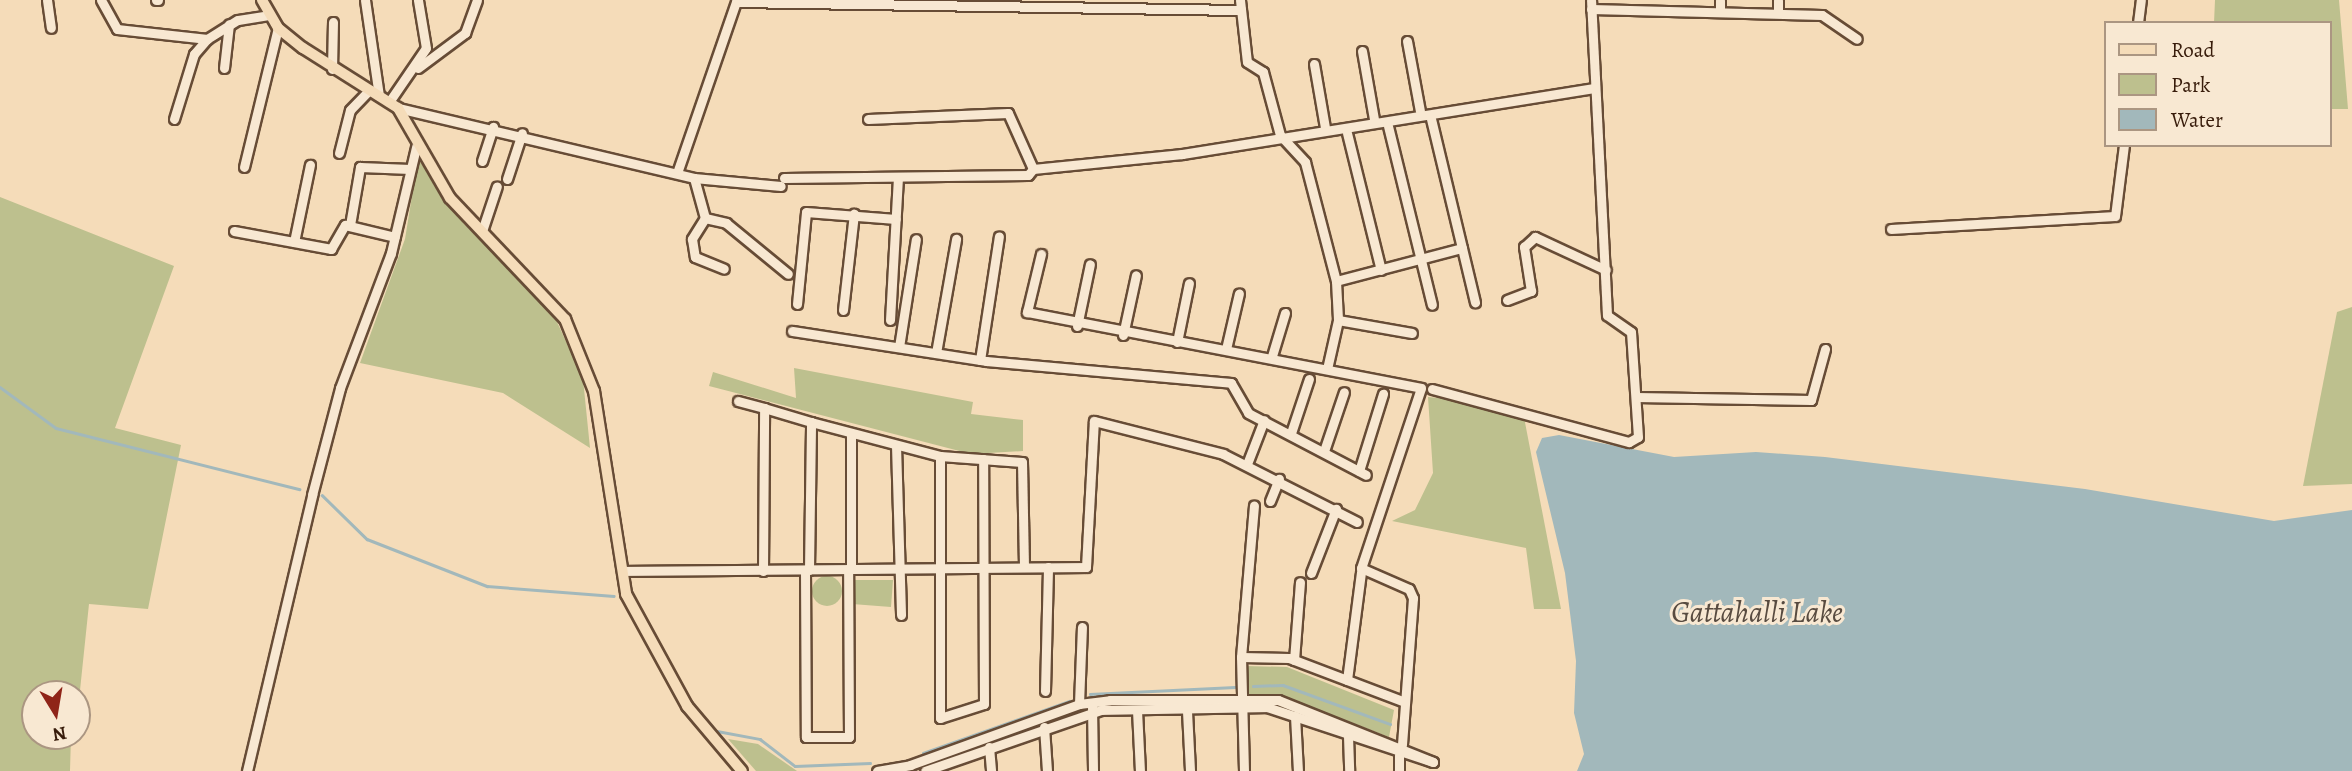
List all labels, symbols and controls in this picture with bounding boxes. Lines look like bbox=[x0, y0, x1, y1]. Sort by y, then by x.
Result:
legend bbox=[2104, 21, 2331, 147]
text: Road bbox=[2171, 36, 2215, 64]
text: Park bbox=[2171, 71, 2210, 99]
text: Water bbox=[2171, 106, 2223, 134]
water label: Gattahalli Lake bbox=[1671, 594, 1843, 630]
north arrow bbox=[21, 680, 91, 750]
text: N bbox=[50, 720, 69, 748]

